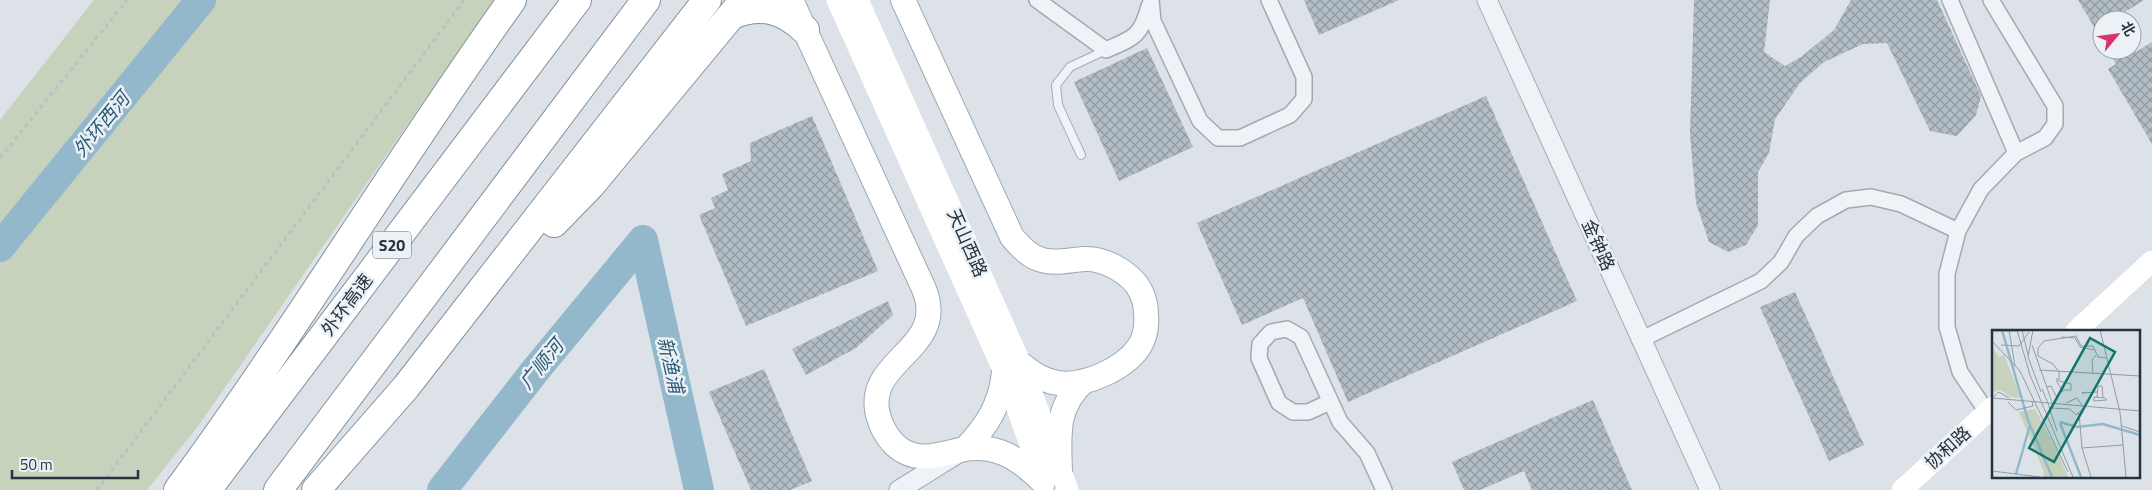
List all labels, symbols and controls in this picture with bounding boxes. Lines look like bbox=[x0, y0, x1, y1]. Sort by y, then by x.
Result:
north arrow bbox=[2092, 10, 2142, 60]
text: 北 bbox=[2116, 17, 2141, 40]
water label: 外环西河 bbox=[65, 82, 138, 162]
street label: 天山西路 bbox=[940, 204, 994, 281]
street label: 金钟路 bbox=[1575, 215, 1622, 275]
road number: S20 bbox=[373, 232, 411, 258]
street label: 外环高速 bbox=[314, 268, 379, 342]
water label: 广顺河 bbox=[511, 329, 572, 395]
inset map bbox=[1992, 330, 2140, 478]
water label: 新渔浦 bbox=[651, 334, 693, 399]
street label: 协和路 bbox=[1919, 420, 1977, 476]
scale bar bbox=[12, 448, 139, 480]
text: 50 m bbox=[20, 453, 53, 476]

